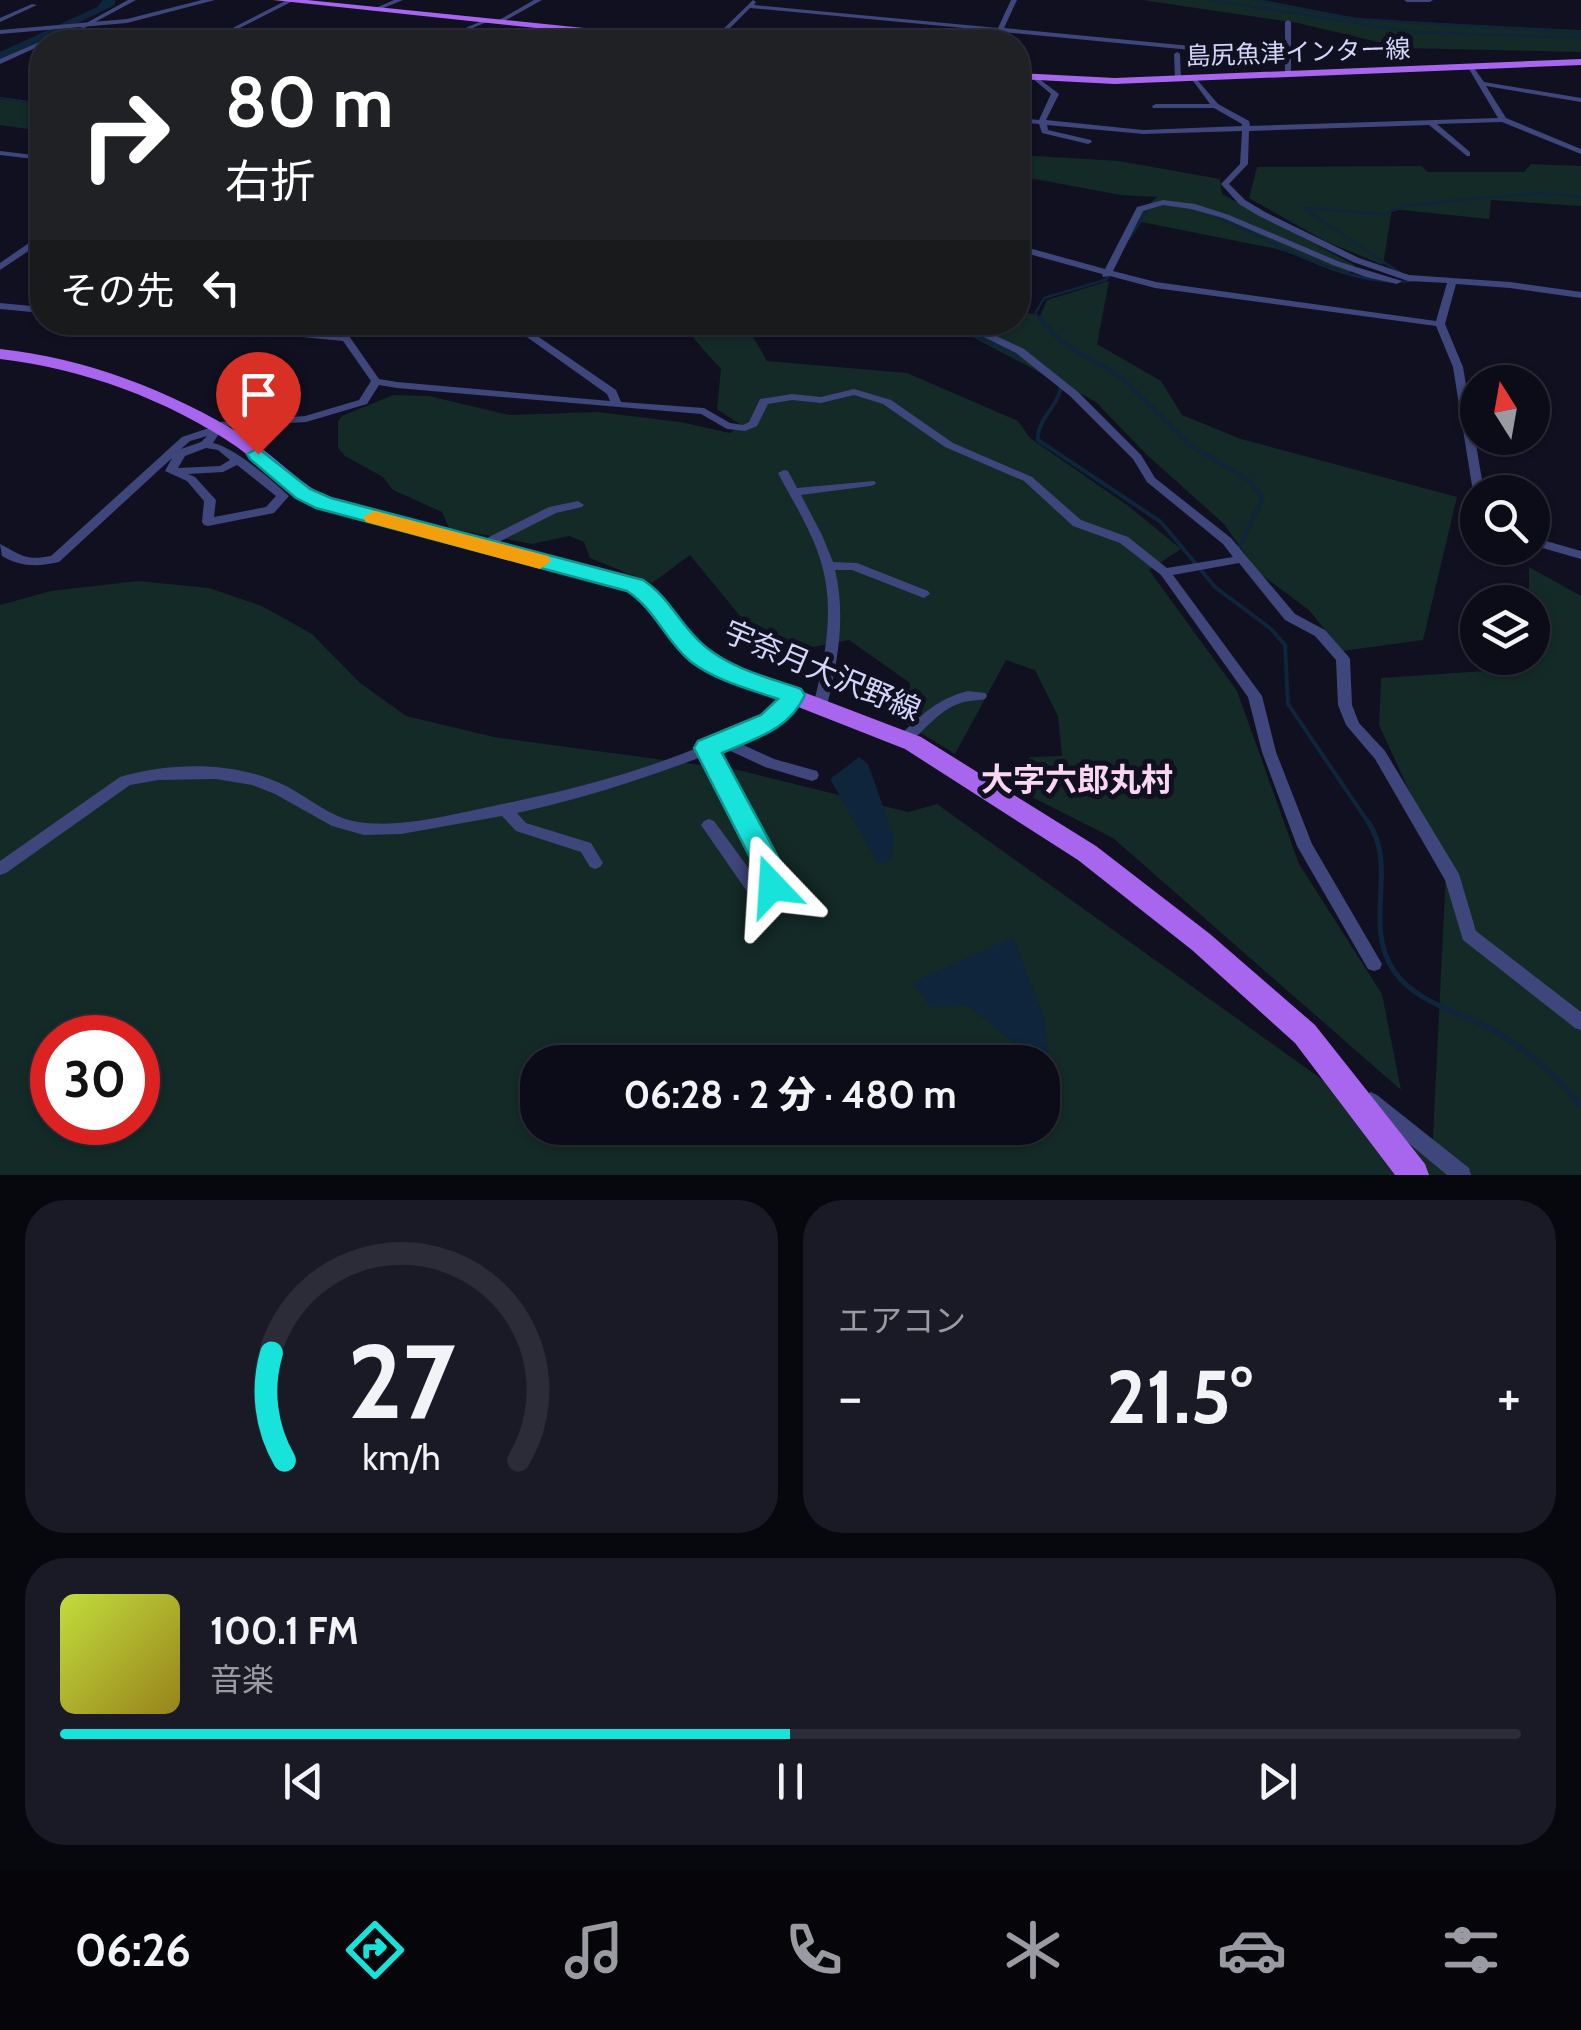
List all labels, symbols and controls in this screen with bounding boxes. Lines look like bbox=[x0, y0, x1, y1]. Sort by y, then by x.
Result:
street label: 島尻魚津インター線 bbox=[1185, 33, 1411, 71]
text: 80 m bbox=[225, 59, 393, 145]
icon: right bbox=[60, 70, 190, 200]
text: 右折 bbox=[225, 154, 315, 208]
icon: left bbox=[194, 260, 249, 315]
text: その先 bbox=[60, 267, 174, 314]
pin bbox=[216, 352, 301, 455]
north arrow bbox=[1460, 365, 1550, 455]
map controls bbox=[1460, 365, 1550, 675]
icon: arrive bbox=[231, 367, 286, 422]
button: search bbox=[1460, 475, 1550, 565]
button: layers bbox=[1460, 585, 1550, 675]
street label: 宇奈月大沢野線 bbox=[718, 612, 926, 729]
district label: 大字六郎丸村 bbox=[981, 760, 1173, 799]
position arrow bbox=[720, 834, 824, 938]
speed limit sign: 30 bbox=[30, 1015, 160, 1145]
text: 06:28 · 2 分 · 480 m bbox=[623, 1071, 957, 1118]
text: エアコン bbox=[838, 1301, 966, 1340]
text: 27 bbox=[347, 1318, 456, 1444]
text: 21.5° bbox=[1107, 1351, 1252, 1442]
text: − bbox=[838, 1363, 862, 1430]
text: + bbox=[1497, 1363, 1521, 1430]
text: km/h bbox=[362, 1436, 441, 1479]
text: 100.1 FM bbox=[210, 1607, 359, 1654]
text: 音楽 bbox=[210, 1660, 274, 1699]
icon: previous bbox=[276, 1754, 331, 1809]
icon: pause bbox=[763, 1754, 818, 1809]
icon: next bbox=[1250, 1754, 1305, 1809]
icon: directions bbox=[340, 1915, 410, 1985]
icon: music bbox=[559, 1915, 629, 1985]
icon: phone bbox=[779, 1915, 849, 1985]
icon: climate bbox=[998, 1915, 1068, 1985]
icon: car bbox=[1217, 1915, 1287, 1985]
icon: filters bbox=[1436, 1915, 1506, 1985]
text: 06:26 bbox=[75, 1923, 191, 1977]

